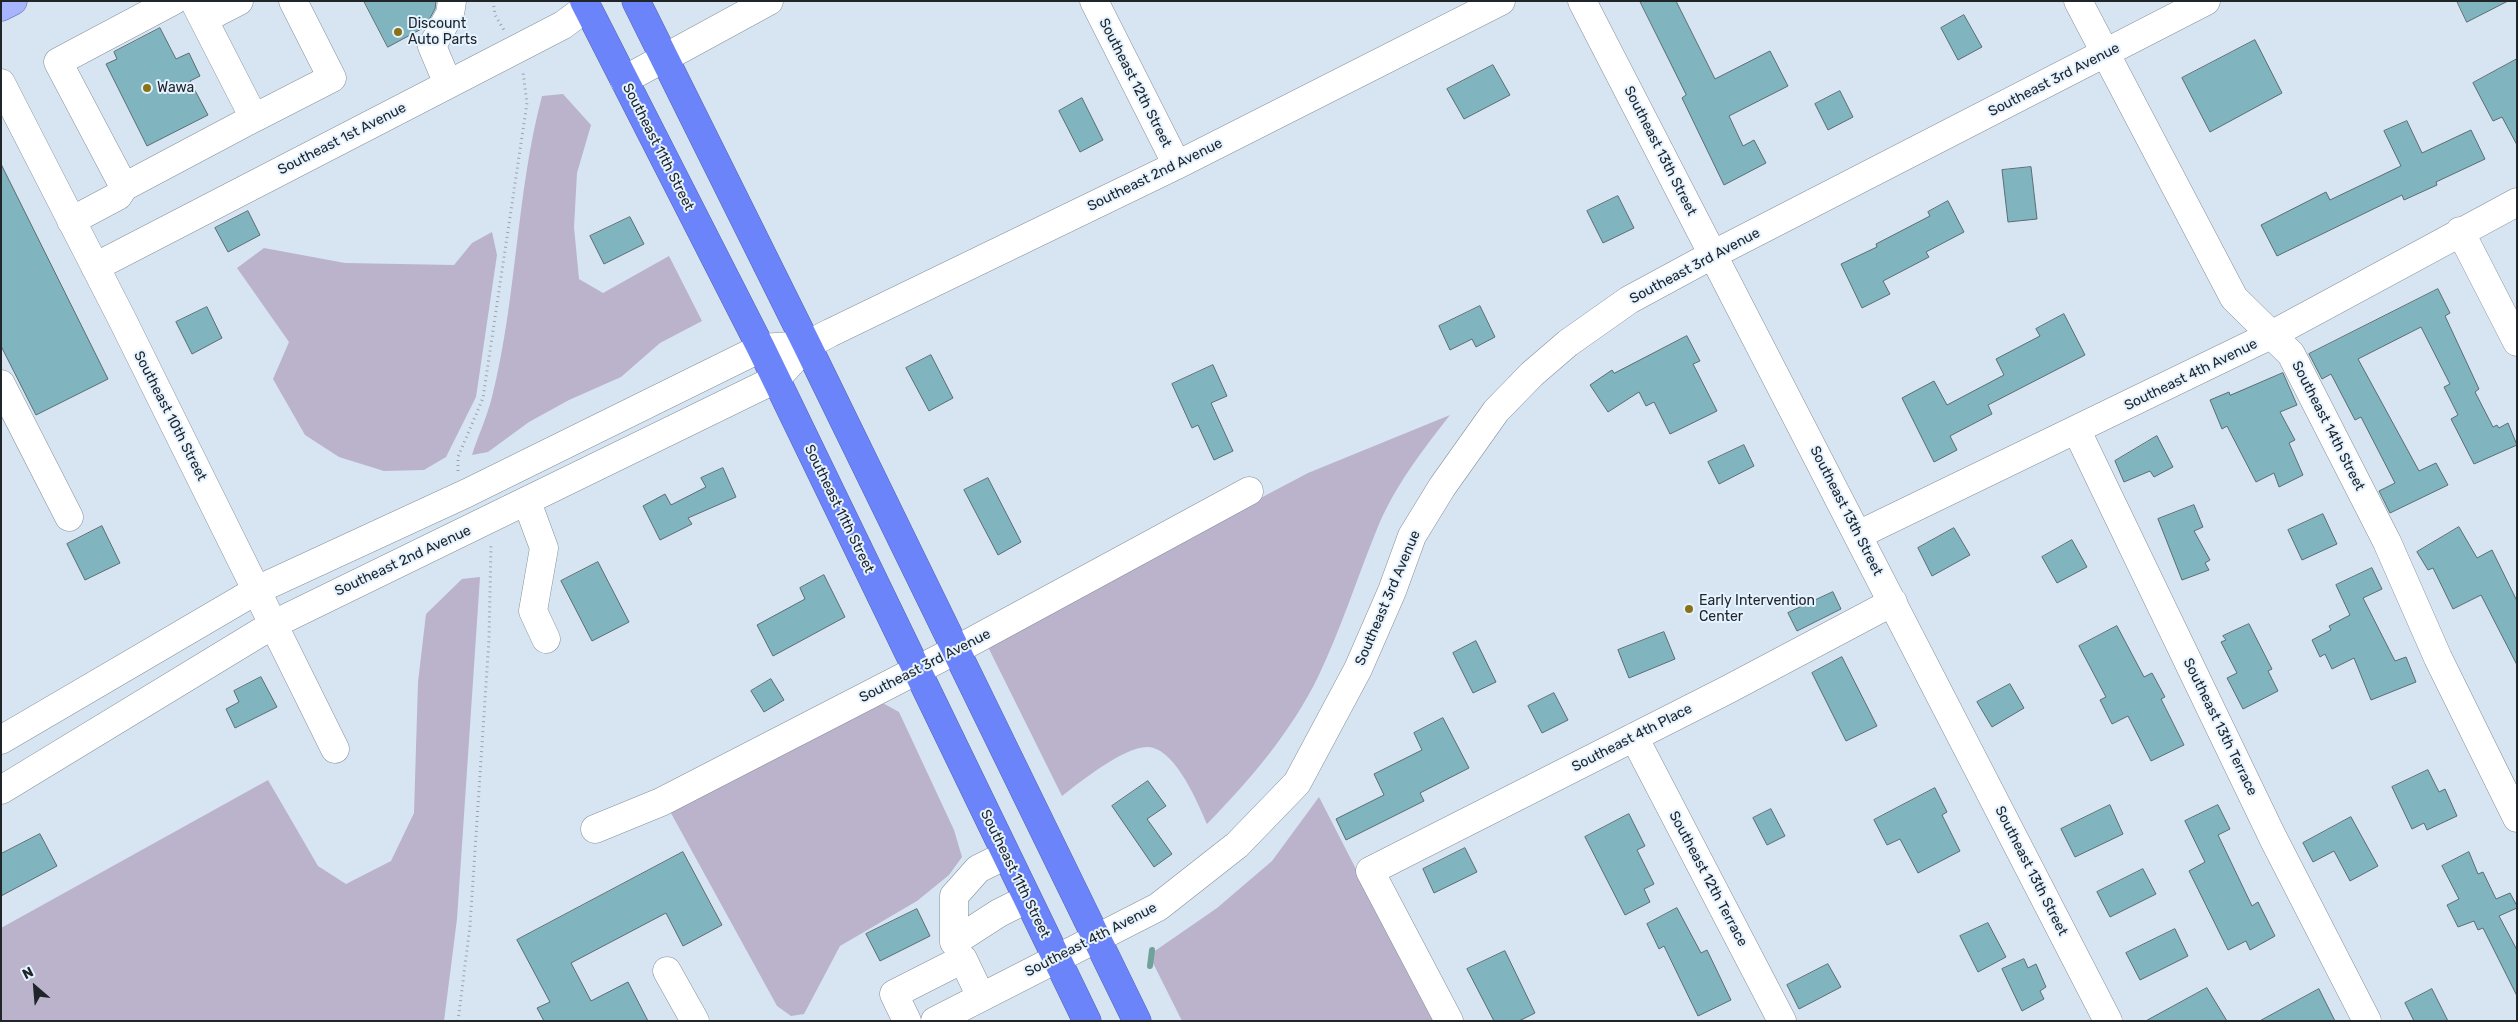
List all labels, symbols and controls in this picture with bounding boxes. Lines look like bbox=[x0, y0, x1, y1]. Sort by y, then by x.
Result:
place label: Discount Auto Parts bbox=[408, 16, 477, 48]
street label: Southeast 12th Street bbox=[1095, 16, 1175, 150]
marker: Discount Auto Parts bbox=[392, 26, 404, 38]
street label: Southeast 3rd Avenue bbox=[1986, 40, 2122, 120]
place label: Wawa bbox=[157, 80, 194, 96]
street label: Southeast 11th Street bbox=[619, 81, 697, 213]
marker: Wawa bbox=[141, 82, 153, 94]
street label: Southeast 13th Street bbox=[1620, 83, 1700, 219]
street label: Southeast 1st Avenue bbox=[275, 99, 409, 179]
street label: Southeast 2nd Avenue bbox=[1085, 135, 1225, 215]
street label: Southeast 3rd Avenue bbox=[1627, 225, 1763, 307]
street label: Southeast 4th Avenue bbox=[2122, 335, 2260, 415]
street label: Southeast 10th Street bbox=[130, 348, 210, 484]
street label: Southeast 14th Street bbox=[2288, 358, 2368, 494]
street label: Southeast 11th Street bbox=[801, 442, 877, 576]
street label: Southeast 13th Street bbox=[1806, 443, 1886, 579]
street label: Southeast 2nd Avenue bbox=[332, 522, 474, 600]
street label: Southeast 3rd Avenue bbox=[1352, 528, 1424, 668]
place label: Early Intervention Center bbox=[1699, 593, 1815, 626]
marker: Early Intervention Center bbox=[1683, 603, 1695, 615]
street label: Southeast 3rd Avenue bbox=[857, 626, 993, 706]
street label: Southeast 13th Terrace bbox=[2179, 655, 2261, 799]
street label: Southeast 4th Place bbox=[1569, 700, 1695, 776]
street label: Southeast 13th Street bbox=[1991, 803, 2071, 939]
street label: Southeast 11th Street bbox=[977, 807, 1053, 941]
street label: Southeast 12th Terrace bbox=[1665, 808, 1751, 950]
street label: Southeast 4th Avenue bbox=[1022, 899, 1160, 981]
north arrow bbox=[10, 962, 60, 1012]
text: N bbox=[20, 963, 36, 983]

